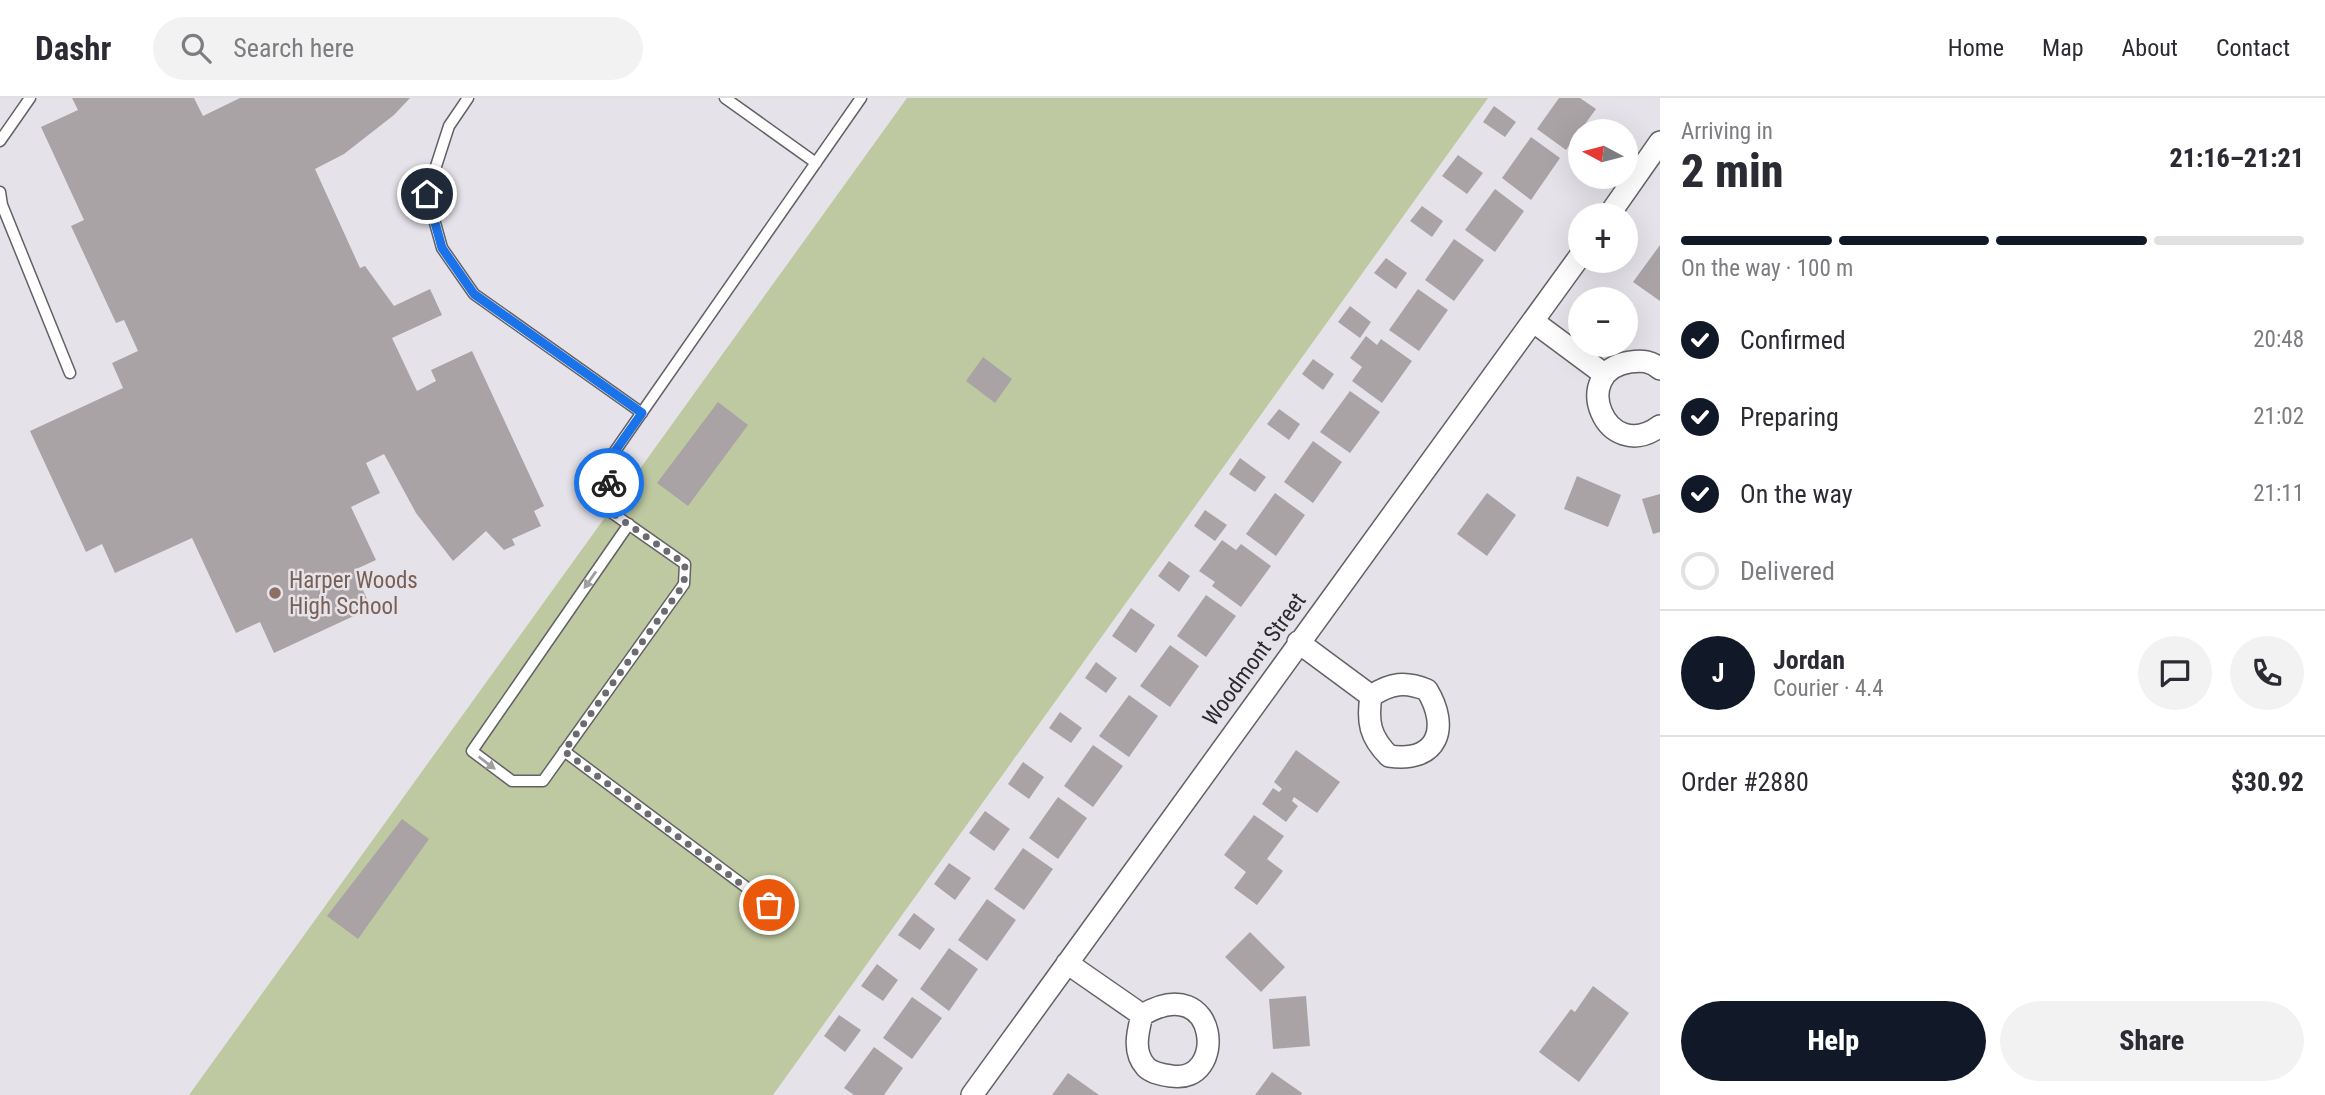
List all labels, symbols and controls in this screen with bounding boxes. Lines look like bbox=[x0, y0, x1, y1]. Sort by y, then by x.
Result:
search box bbox=[153, 17, 643, 80]
text: Dashr bbox=[35, 29, 111, 68]
icon: search bbox=[177, 29, 215, 67]
text: Search here bbox=[233, 33, 354, 63]
text: Home bbox=[1948, 34, 2004, 62]
text: Map bbox=[2042, 34, 2084, 62]
text: About bbox=[2122, 34, 2178, 62]
text: Contact bbox=[2216, 34, 2290, 62]
text: Arriving in bbox=[1681, 118, 1773, 145]
north arrow bbox=[1568, 119, 1638, 189]
map controls bbox=[1568, 119, 1638, 357]
text: 21:16–21:21 bbox=[2170, 143, 2304, 173]
text: 2 min bbox=[1681, 144, 1784, 198]
pin bbox=[397, 164, 457, 224]
icon: home bbox=[408, 175, 446, 213]
button: + bbox=[1568, 203, 1638, 273]
text: On the way · 100 m bbox=[1681, 255, 1853, 282]
button: − bbox=[1568, 287, 1638, 357]
icon: check bbox=[1681, 321, 1719, 359]
text: Confirmed bbox=[1740, 325, 1846, 355]
text: 20:48 bbox=[2253, 326, 2304, 353]
icon: check bbox=[1681, 398, 1719, 436]
text: Preparing bbox=[1740, 402, 1839, 432]
text: 21:02 bbox=[2253, 403, 2304, 430]
courier bbox=[574, 448, 644, 518]
icon: bike bbox=[590, 464, 628, 502]
icon: check bbox=[1681, 475, 1719, 513]
text: On the way bbox=[1740, 479, 1853, 509]
text: 21:11 bbox=[2253, 480, 2304, 507]
text: Delivered bbox=[1740, 556, 1835, 586]
place label: Harper Woods High School bbox=[289, 567, 418, 620]
one-way arrow bbox=[583, 571, 597, 589]
marker: Harper Woods High School bbox=[267, 585, 283, 601]
street label: Woodmont Street bbox=[1197, 588, 1312, 731]
button: chat bbox=[2138, 636, 2212, 710]
button: phone bbox=[2230, 636, 2304, 710]
text: Jordan bbox=[1773, 645, 1845, 675]
text: J bbox=[1712, 658, 1724, 688]
text: Courier · 4.4 bbox=[1773, 675, 1884, 702]
one-way arrow bbox=[478, 756, 497, 770]
text: Order #2880 bbox=[1681, 767, 1809, 797]
text: $30.92 bbox=[2231, 767, 2304, 797]
pin bbox=[739, 875, 799, 935]
icon: bag bbox=[750, 886, 788, 924]
button: Help bbox=[1681, 1001, 1986, 1081]
button: Share bbox=[2000, 1001, 2304, 1081]

